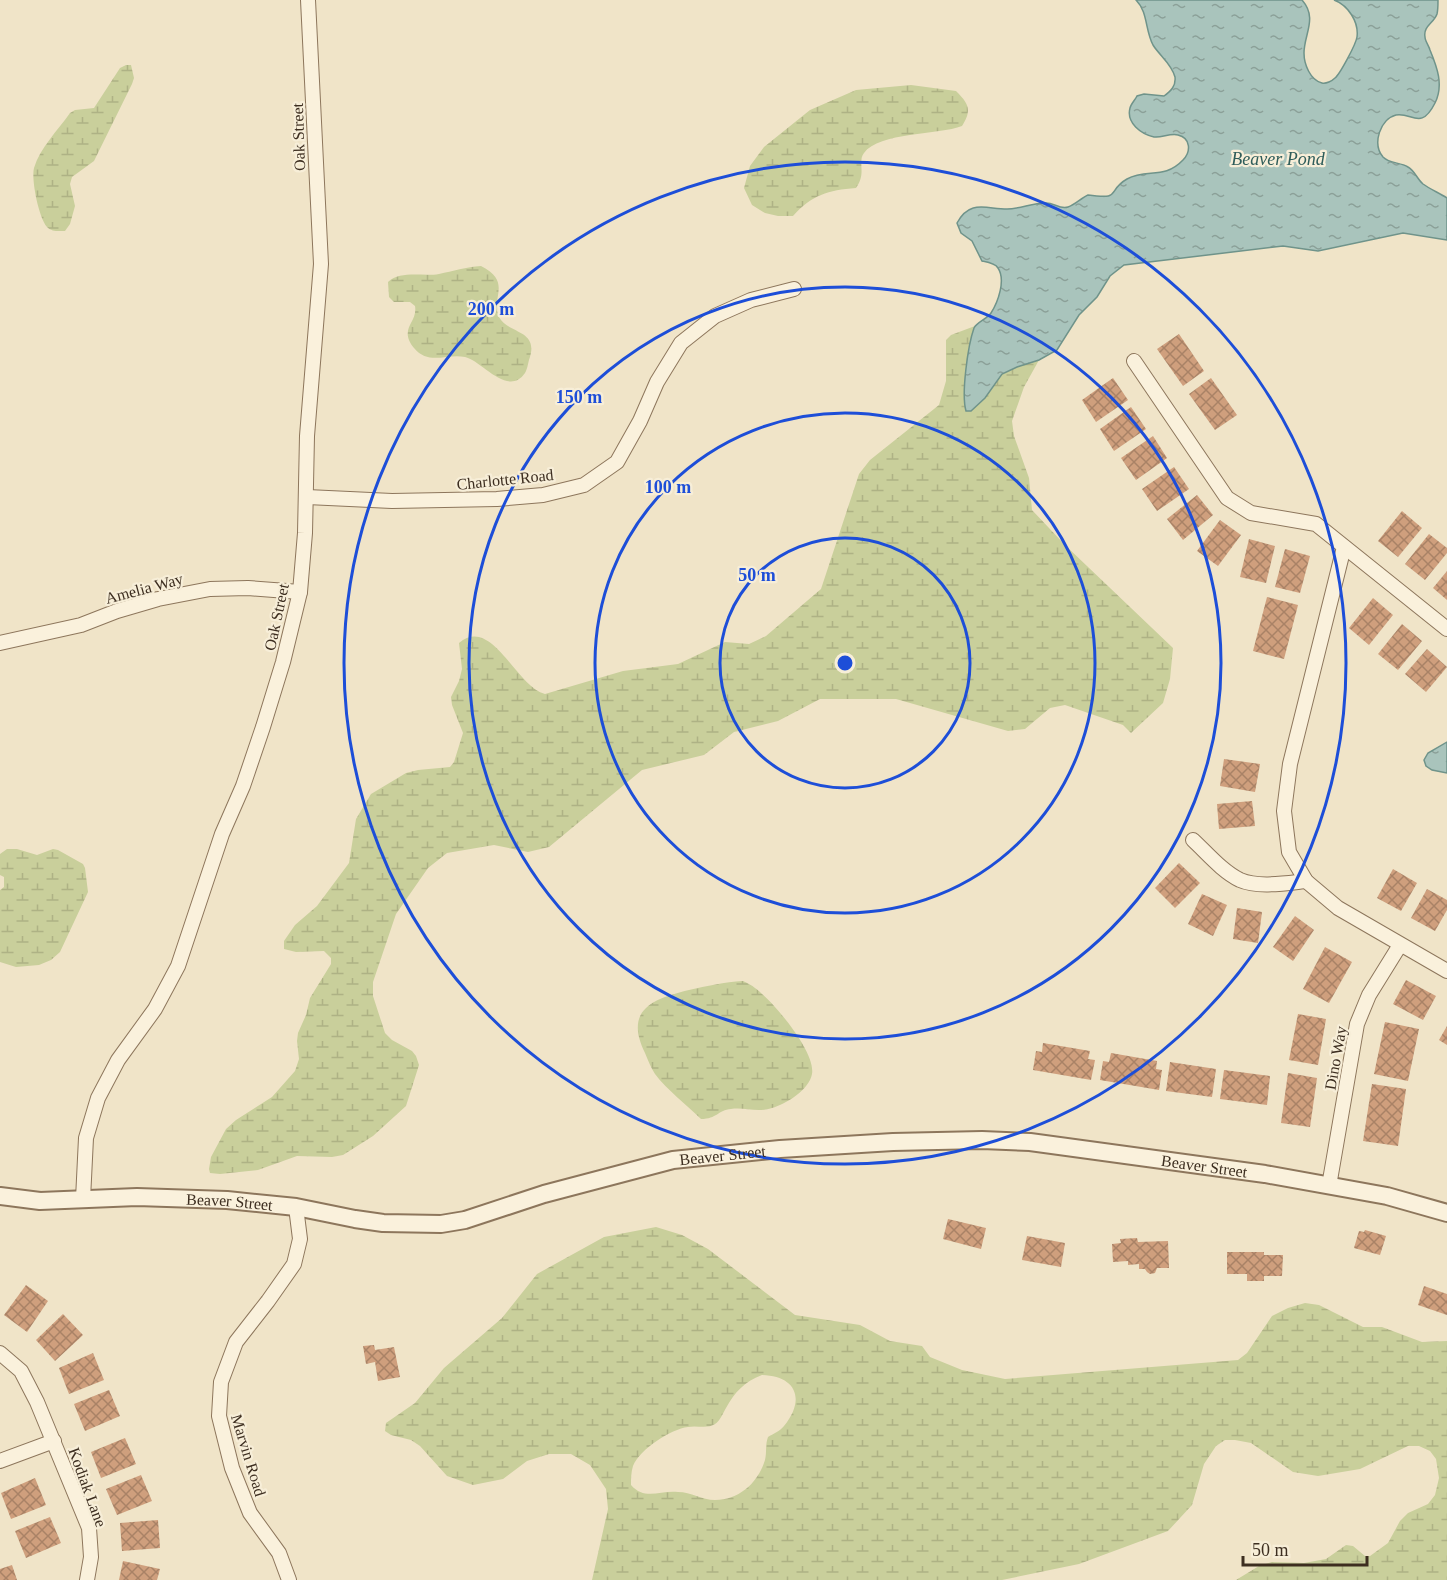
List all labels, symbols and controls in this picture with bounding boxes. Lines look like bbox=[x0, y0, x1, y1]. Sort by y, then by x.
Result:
street label: Oak Street bbox=[289, 102, 308, 171]
water label: Beaver Pond bbox=[1231, 149, 1326, 169]
text: 200 m bbox=[468, 299, 514, 319]
text: 150 m bbox=[556, 387, 602, 407]
street label: Charlotte Road bbox=[456, 466, 554, 493]
text: 100 m bbox=[645, 477, 691, 497]
text: 50 m bbox=[738, 565, 776, 585]
street label: Amelia Way bbox=[103, 570, 185, 608]
street label: Oak Street bbox=[261, 582, 292, 652]
centre of rings bbox=[835, 653, 855, 673]
street label: Dino Way bbox=[1322, 1025, 1350, 1092]
street label: Beaver Street bbox=[679, 1142, 767, 1168]
street label: Beaver Street bbox=[1160, 1152, 1249, 1181]
street label: Beaver Street bbox=[186, 1191, 274, 1214]
street label: Marvin Road bbox=[228, 1412, 269, 1498]
street label: Kodiak Lane bbox=[65, 1445, 110, 1529]
scale bar bbox=[1243, 1529, 1368, 1567]
text: 50 m bbox=[1252, 1540, 1289, 1560]

